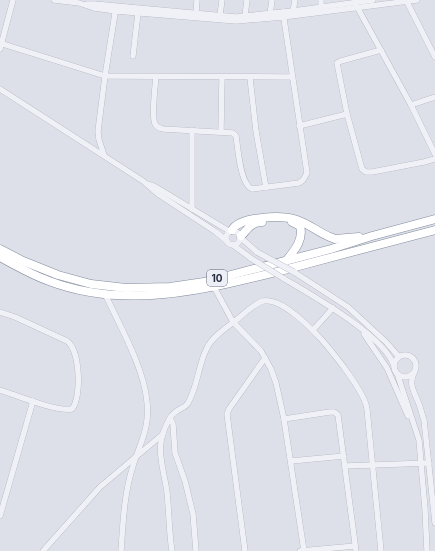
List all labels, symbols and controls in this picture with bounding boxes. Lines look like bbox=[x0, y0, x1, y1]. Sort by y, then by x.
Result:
road number: 10 bbox=[207, 270, 227, 286]

